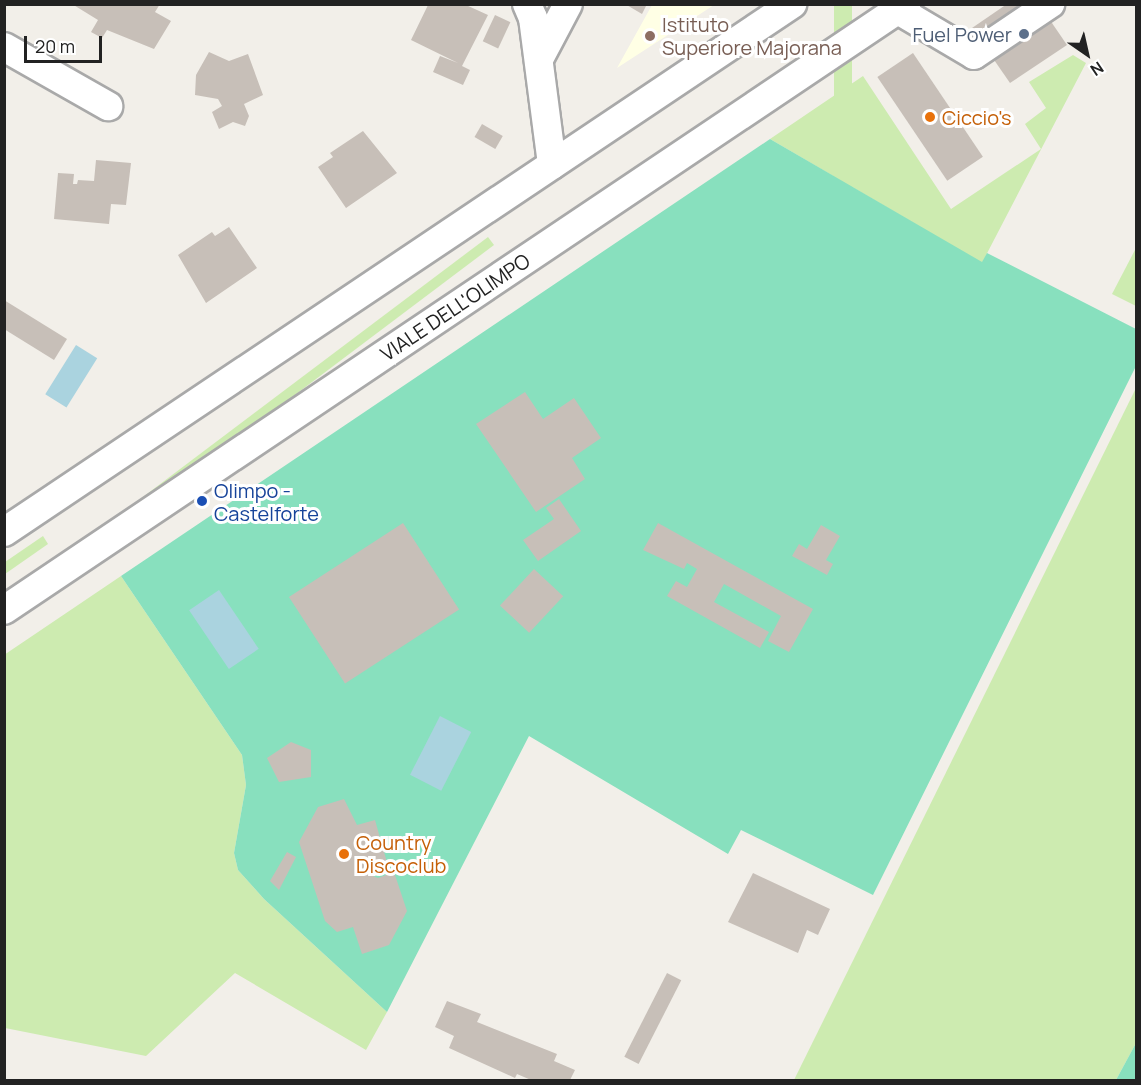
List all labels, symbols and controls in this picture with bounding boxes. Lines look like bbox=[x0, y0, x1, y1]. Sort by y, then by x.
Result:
place label: Istituto Superiore Majorana bbox=[662, 13, 842, 60]
place label: Fuel Power bbox=[912, 22, 1012, 46]
scale bar bbox=[27, 24, 105, 62]
north arrow bbox=[1057, 24, 1117, 84]
marker: Fuel Power bbox=[1017, 27, 1031, 41]
marker: Istituto Superiore Majorana bbox=[643, 29, 657, 43]
text: 20 m bbox=[35, 34, 75, 58]
text: N bbox=[1086, 57, 1108, 81]
place label: Ciccio's bbox=[942, 105, 1012, 129]
marker: Ciccio's bbox=[923, 110, 937, 124]
street label: VIALE DELL'OLIMPO bbox=[376, 248, 534, 366]
place label: Olimpo - Castelforte bbox=[214, 478, 319, 525]
marker: Olimpo - Castelforte bbox=[195, 494, 209, 508]
place label: Country Discoclub bbox=[356, 831, 446, 878]
marker: Country Discoclub bbox=[337, 847, 351, 861]

